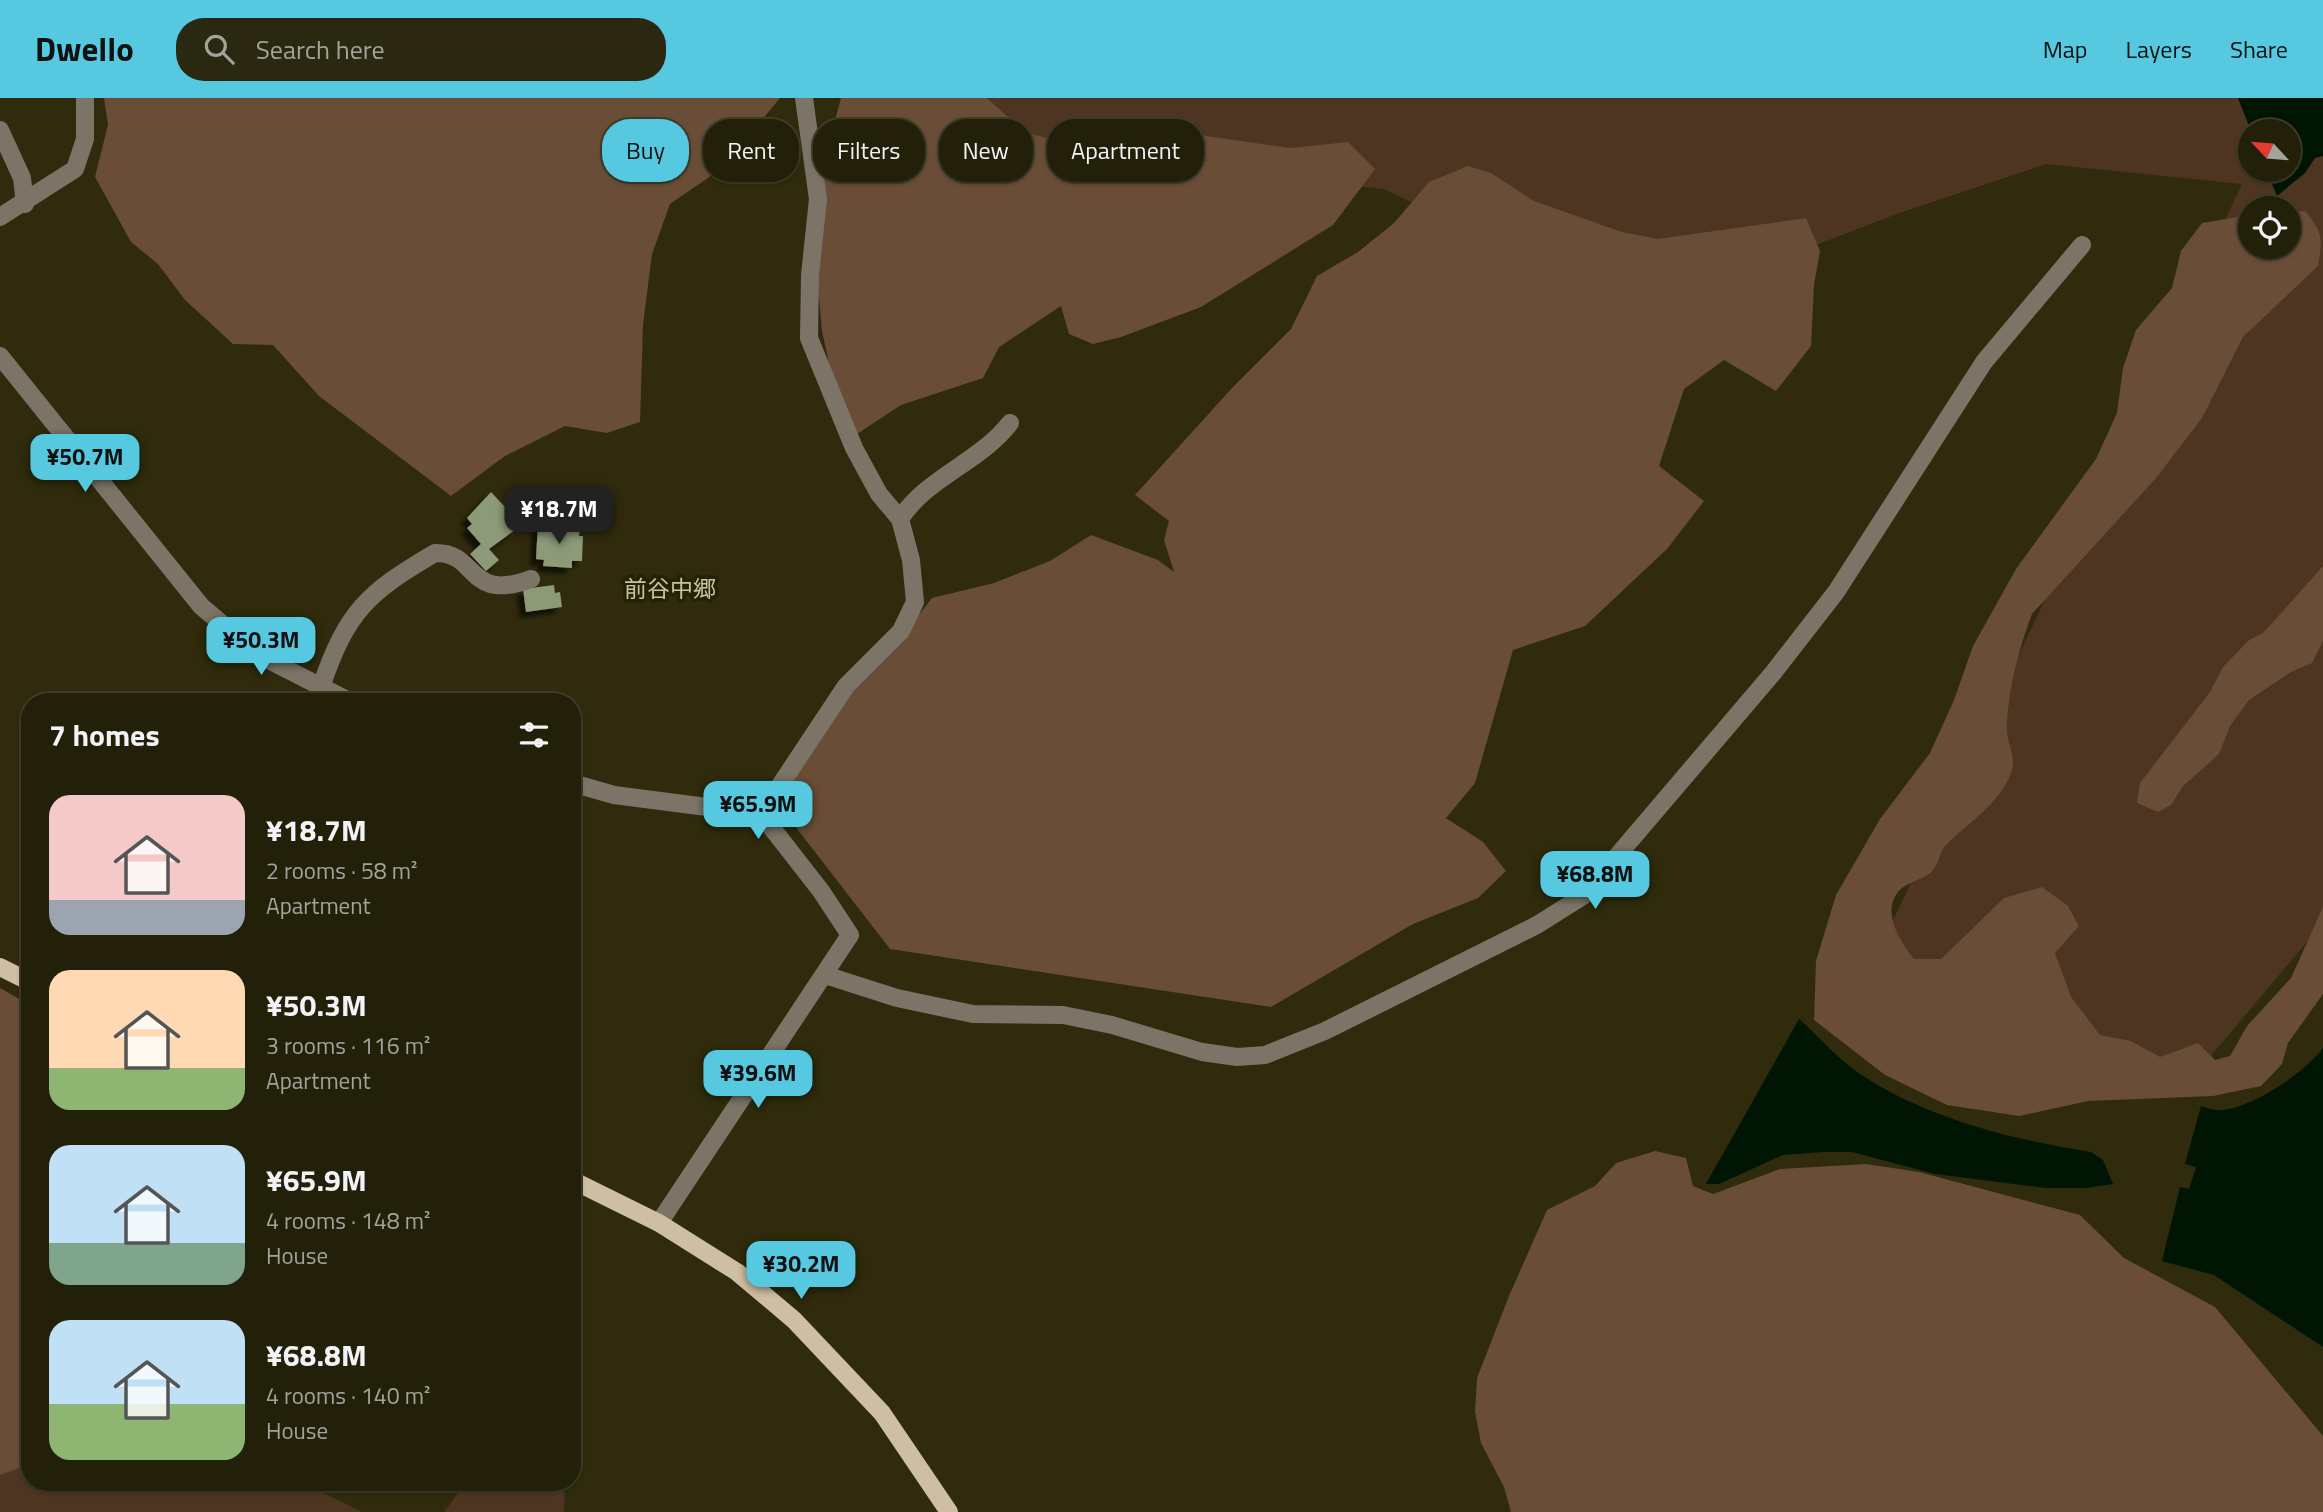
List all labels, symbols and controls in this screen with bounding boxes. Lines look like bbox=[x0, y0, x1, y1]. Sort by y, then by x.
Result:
search box bbox=[176, 18, 666, 81]
text: Dwello bbox=[35, 24, 134, 74]
icon: search bbox=[200, 30, 238, 68]
text: Search here bbox=[256, 30, 385, 69]
text: Map bbox=[2043, 31, 2088, 67]
text: Layers bbox=[2126, 31, 2192, 67]
text: Share bbox=[2230, 31, 2288, 67]
chip: Buy bbox=[602, 119, 689, 182]
chip: Rent bbox=[703, 119, 799, 182]
chip: Filters bbox=[813, 119, 925, 182]
chip: New bbox=[939, 119, 1033, 182]
chip: Apartment bbox=[1047, 119, 1204, 182]
north arrow bbox=[2238, 119, 2301, 182]
map controls bbox=[2238, 119, 2301, 259]
button: locate bbox=[2238, 196, 2301, 259]
pin: ¥50.7M bbox=[28, 434, 142, 494]
text: ¥50.7M bbox=[46, 439, 124, 474]
pin: ¥18.7M bbox=[502, 486, 616, 546]
text: ¥18.7M bbox=[520, 491, 598, 526]
district label: 前谷中郷 bbox=[624, 571, 716, 606]
pin: ¥50.3M bbox=[204, 618, 318, 677]
text: ¥50.3M bbox=[222, 622, 300, 657]
text: 7 homes bbox=[49, 712, 160, 758]
icon: filters bbox=[515, 716, 553, 754]
pin: ¥65.9M bbox=[701, 782, 815, 841]
text: ¥65.9M bbox=[719, 786, 797, 821]
text: ¥18.7M bbox=[266, 807, 367, 853]
icon: home bbox=[105, 823, 189, 907]
pin: ¥68.8M bbox=[1538, 852, 1652, 911]
text: 2 rooms · 58 m² bbox=[266, 853, 417, 888]
text: ¥68.8M bbox=[1556, 856, 1634, 891]
text: Apartment bbox=[266, 888, 371, 923]
text: ¥50.3M bbox=[266, 982, 367, 1028]
icon: home bbox=[105, 998, 189, 1082]
text: 3 rooms · 116 m² bbox=[266, 1028, 430, 1063]
pin: ¥39.6M bbox=[701, 1051, 815, 1110]
text: ¥39.6M bbox=[719, 1055, 797, 1090]
text: Apartment bbox=[266, 1063, 371, 1098]
text: ¥65.9M bbox=[266, 1157, 367, 1203]
icon: home bbox=[105, 1173, 189, 1257]
text: 4 rooms · 148 m² bbox=[266, 1203, 430, 1238]
text: House bbox=[266, 1238, 328, 1273]
pin: ¥30.2M bbox=[744, 1242, 858, 1301]
text: ¥30.2M bbox=[762, 1246, 840, 1281]
text: ¥68.8M bbox=[266, 1332, 367, 1378]
icon: home bbox=[105, 1348, 189, 1432]
text: 4 rooms · 140 m² bbox=[266, 1378, 430, 1413]
text: House bbox=[266, 1413, 328, 1448]

